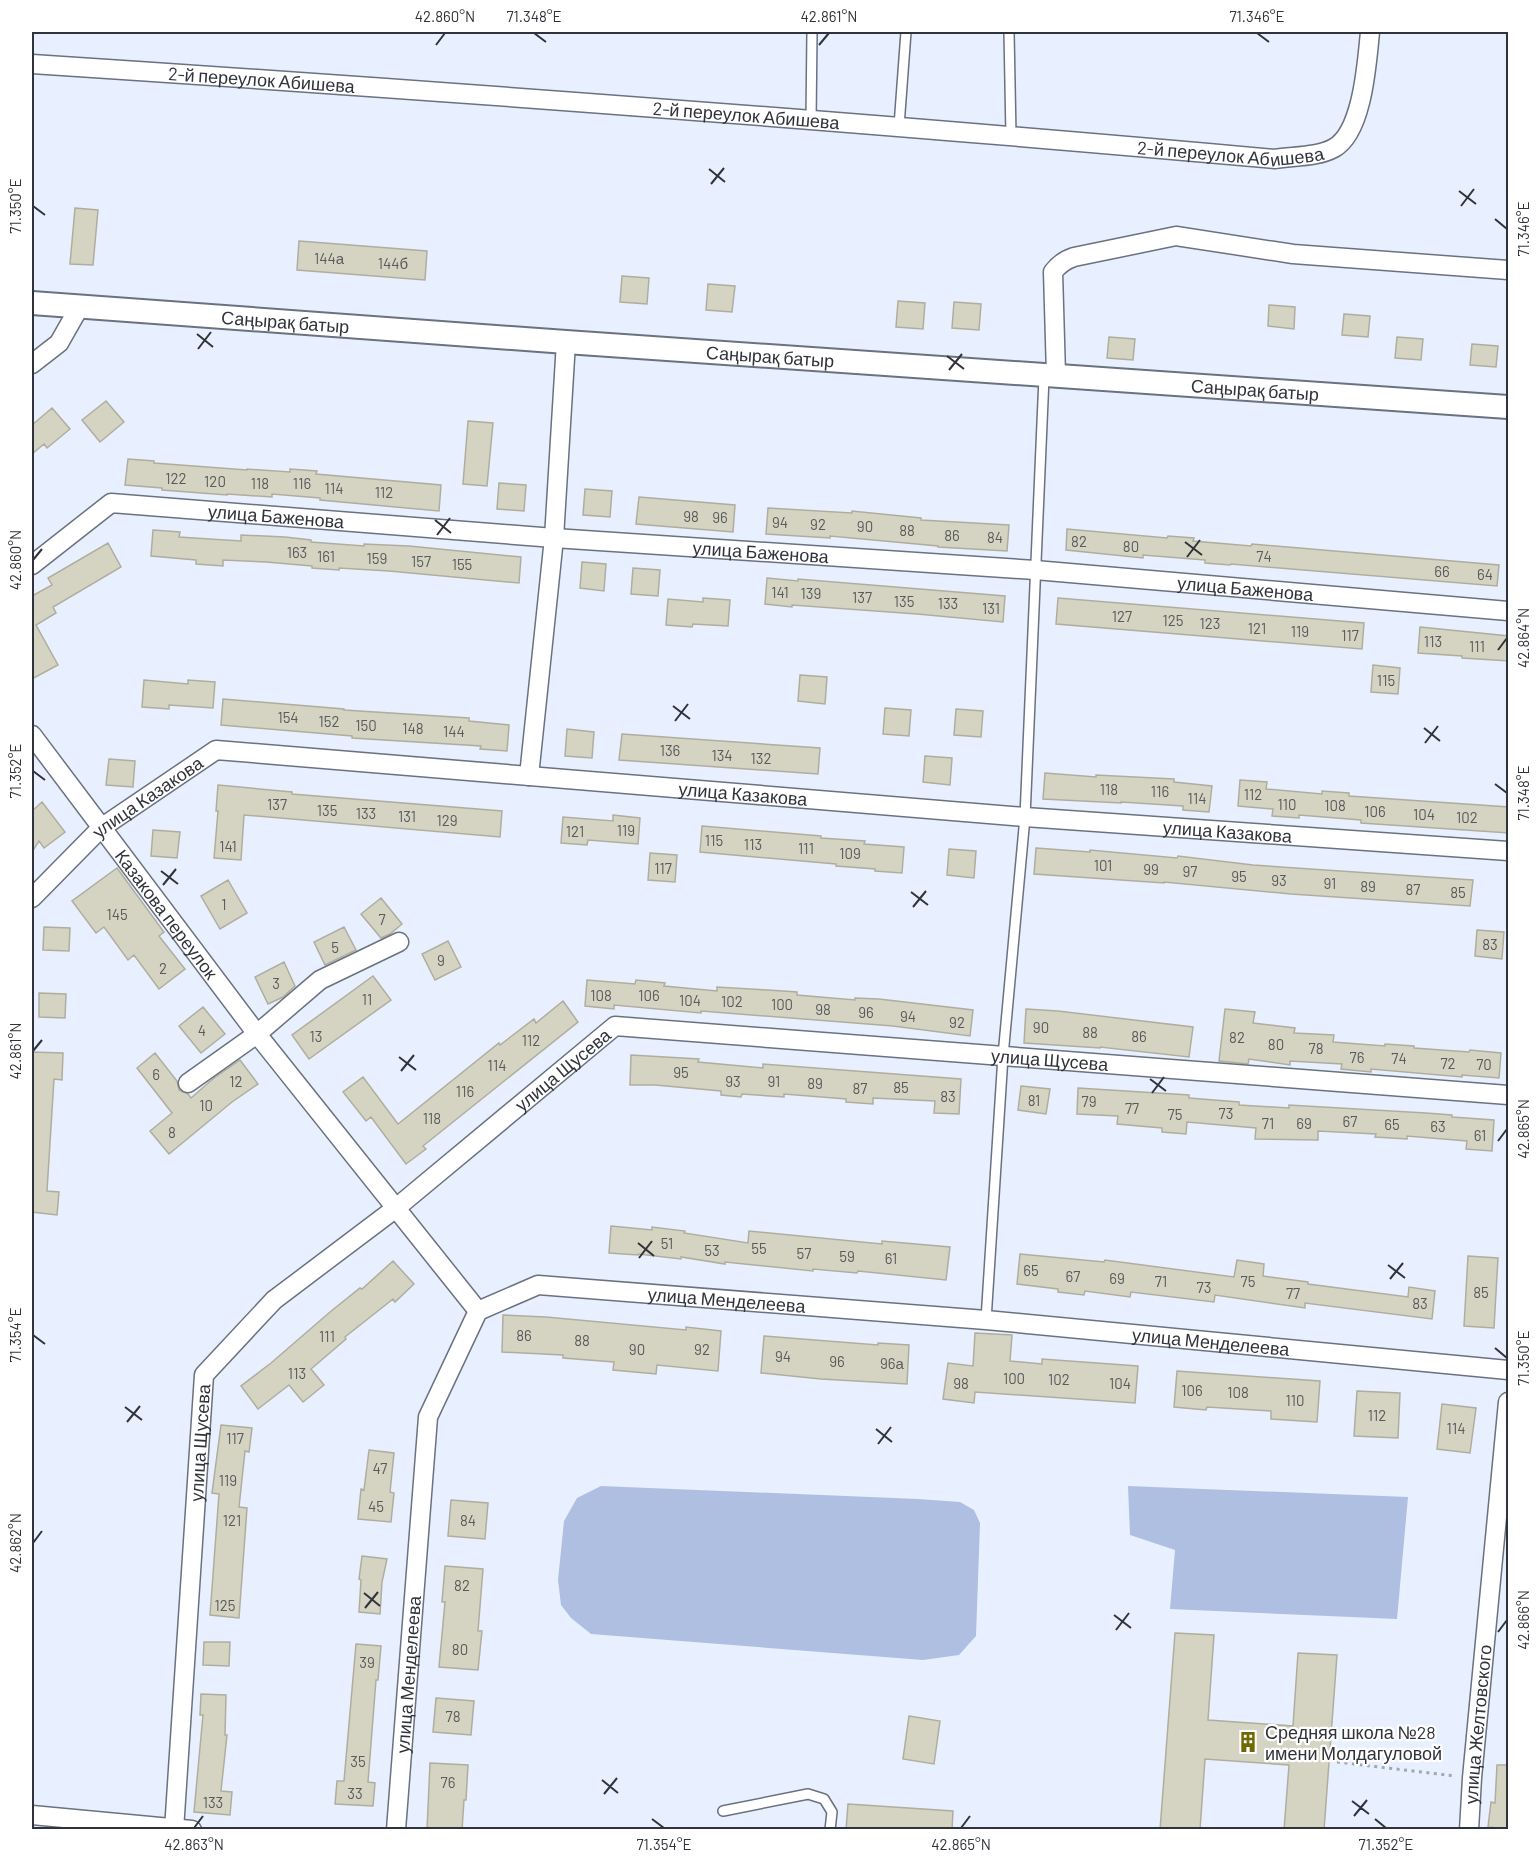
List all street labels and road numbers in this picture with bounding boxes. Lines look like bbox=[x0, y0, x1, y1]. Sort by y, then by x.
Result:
street label: 2-й переулок Абишева bbox=[167, 62, 357, 97]
street label: 2-й переулок Абишева bbox=[652, 97, 841, 133]
street label: 2-й переулок Абишева bbox=[1136, 136, 1327, 171]
street label: Саңырақ батыр bbox=[221, 306, 350, 337]
street label: Саңырақ батыр bbox=[705, 341, 835, 371]
street label: Саңырақ батыр bbox=[1190, 374, 1320, 405]
street label: улица Баженова bbox=[207, 500, 346, 532]
street label: улица Баженова bbox=[692, 536, 830, 567]
street label: улица Баженова bbox=[1176, 571, 1315, 605]
street label: улица Казакова bbox=[87, 751, 208, 842]
street label: улица Казакова bbox=[678, 777, 809, 810]
street label: улица Казакова bbox=[1162, 816, 1294, 847]
street label: Казакова переулок bbox=[111, 845, 223, 983]
street label: улица Щусева bbox=[510, 1023, 616, 1116]
street label: улица Щусева bbox=[990, 1044, 1110, 1075]
street label: улица Менделеева bbox=[647, 1283, 807, 1317]
street label: улица Менделеева bbox=[1131, 1323, 1292, 1360]
street label: улица Щусева bbox=[185, 1382, 214, 1502]
street label: улица Менделеева bbox=[391, 1594, 425, 1754]
street label: улица Желтовского bbox=[1460, 1644, 1496, 1805]

